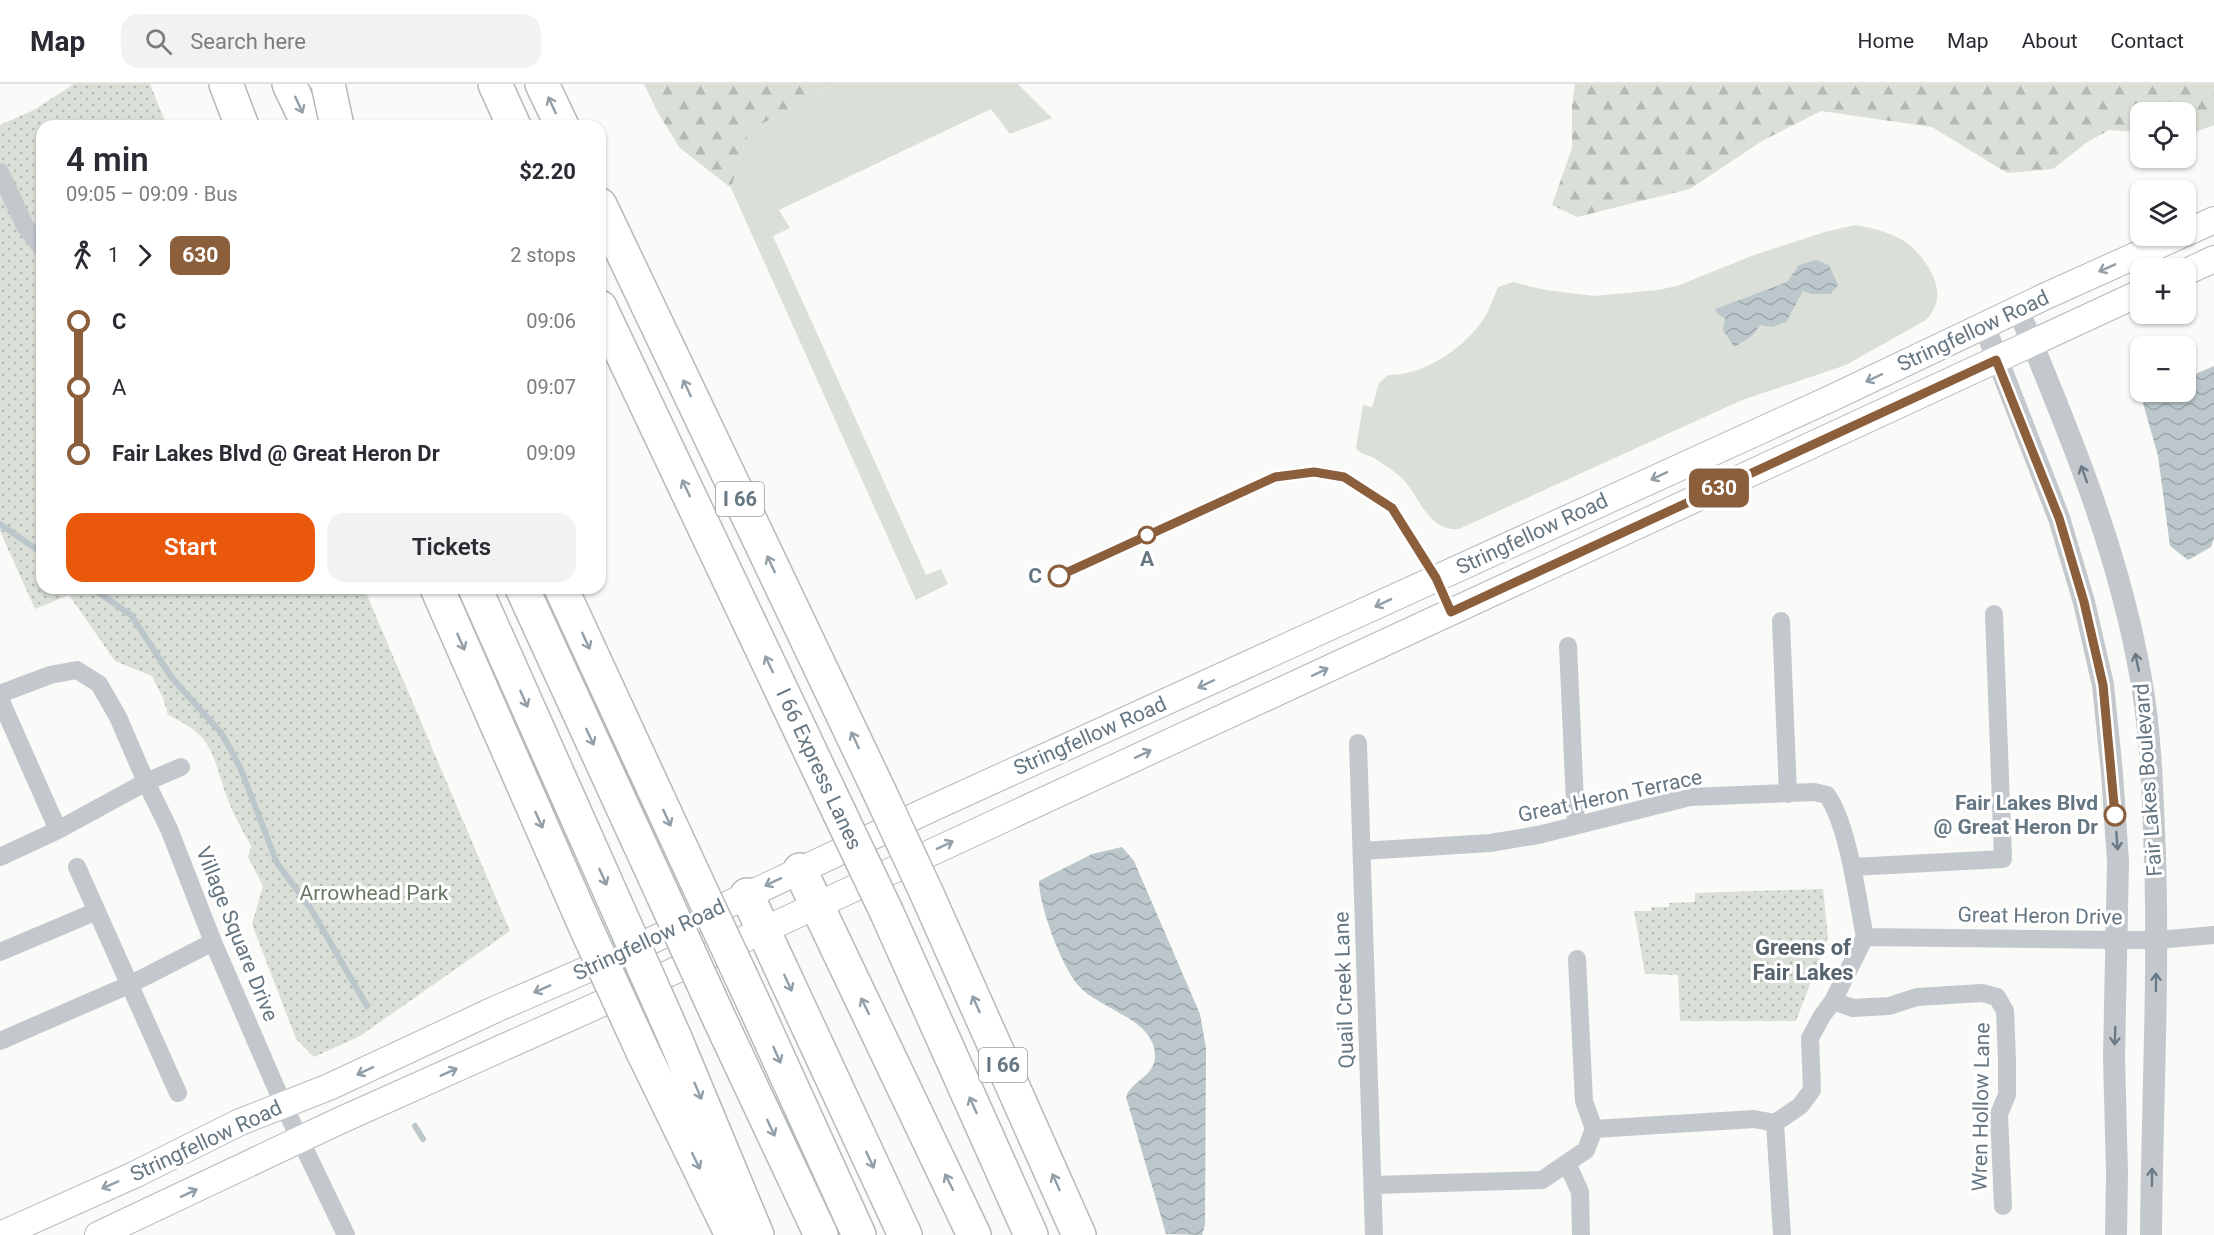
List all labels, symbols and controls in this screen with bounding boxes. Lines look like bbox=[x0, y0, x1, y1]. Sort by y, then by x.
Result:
search box bbox=[121, 14, 541, 68]
text: Map bbox=[30, 25, 85, 58]
icon: search bbox=[142, 25, 175, 58]
text: Search here bbox=[190, 29, 306, 54]
text: Home bbox=[1858, 29, 1914, 53]
text: Map bbox=[1947, 29, 1989, 53]
text: About bbox=[2022, 29, 2078, 53]
text: Contact bbox=[2111, 29, 2184, 53]
one-way arrow bbox=[294, 96, 305, 114]
one-way arrow bbox=[546, 96, 558, 114]
map controls bbox=[2130, 102, 2196, 402]
button: locate bbox=[2130, 102, 2196, 168]
text: 4 min bbox=[66, 140, 149, 179]
text: $2.20 bbox=[519, 159, 576, 184]
button: layers bbox=[2130, 180, 2196, 246]
text: 09:05 – 09:09 · Bus bbox=[66, 182, 238, 206]
icon: walk bbox=[66, 239, 99, 272]
icon: forward bbox=[128, 239, 161, 272]
text: 1 bbox=[108, 243, 119, 267]
text: 630 bbox=[182, 243, 218, 267]
text: 2 stops bbox=[510, 243, 576, 267]
button: + bbox=[2130, 258, 2196, 324]
one-way arrow bbox=[2098, 263, 2116, 275]
street label: Stringfellow Road bbox=[1893, 285, 2053, 377]
text: C bbox=[112, 309, 126, 334]
text: 09:06 bbox=[526, 309, 576, 333]
button: − bbox=[2130, 336, 2196, 402]
one-way arrow bbox=[1866, 372, 1884, 384]
text: A bbox=[112, 375, 126, 400]
text: 09:07 bbox=[526, 375, 576, 399]
one-way arrow bbox=[681, 379, 693, 397]
text: Fair Lakes Blvd @ Great Heron Dr bbox=[112, 441, 440, 466]
text: 09:09 bbox=[526, 441, 576, 465]
one-way arrow bbox=[2078, 465, 2089, 484]
line badge: 630 bbox=[1684, 468, 1754, 508]
one-way arrow bbox=[1650, 471, 1668, 483]
text: 630 bbox=[1701, 476, 1737, 500]
one-way arrow bbox=[679, 479, 691, 497]
road number: I 66 bbox=[716, 482, 764, 516]
street label: Stringfellow Road bbox=[1452, 488, 1612, 580]
button: Start bbox=[66, 513, 315, 582]
button: Tickets bbox=[327, 513, 576, 582]
marker: A bbox=[1138, 526, 1156, 544]
place label: A bbox=[1140, 547, 1155, 571]
one-way arrow bbox=[764, 555, 776, 573]
place label: C bbox=[1028, 564, 1042, 588]
marker: C bbox=[1048, 565, 1070, 587]
one-way arrow bbox=[1374, 597, 1392, 609]
one-way arrow bbox=[455, 632, 467, 650]
one-way arrow bbox=[580, 632, 592, 650]
one-way arrow bbox=[2131, 652, 2143, 671]
one-way arrow bbox=[763, 656, 775, 674]
one-way arrow bbox=[1310, 666, 1328, 678]
one-way arrow bbox=[1197, 678, 1215, 690]
street label: Fair Lakes Boulevard bbox=[2129, 683, 2167, 877]
street label: I 66 Express Lanes bbox=[771, 685, 867, 853]
one-way arrow bbox=[519, 689, 530, 708]
street label: Stringfellow Road bbox=[1010, 692, 1170, 780]
one-way arrow bbox=[585, 727, 597, 745]
one-way arrow bbox=[848, 731, 860, 749]
one-way arrow bbox=[1133, 747, 1151, 759]
street label: Great Heron Terrace bbox=[1516, 765, 1704, 827]
place label: Fair Lakes Blvd @ Great Heron Dr bbox=[1934, 791, 2098, 839]
marker: Fair Lakes Blvd @ Great Heron Dr bbox=[2104, 804, 2126, 826]
one-way arrow bbox=[662, 809, 674, 827]
one-way arrow bbox=[534, 811, 545, 829]
one-way arrow bbox=[2111, 830, 2122, 850]
one-way arrow bbox=[936, 838, 954, 850]
street label: Village Square Drive bbox=[191, 843, 283, 1025]
one-way arrow bbox=[598, 868, 610, 886]
one-way arrow bbox=[765, 877, 783, 889]
park label: Arrowhead Park bbox=[300, 881, 449, 905]
street label: Stringfellow Road bbox=[569, 894, 729, 986]
street label: Great Heron Drive bbox=[1957, 903, 2123, 929]
street label: Quail Creek Lane bbox=[1329, 911, 1359, 1069]
district label: Greens of Fair Lakes bbox=[1752, 935, 1854, 985]
one-way arrow bbox=[2151, 972, 2162, 992]
one-way arrow bbox=[782, 974, 794, 992]
one-way arrow bbox=[533, 984, 551, 995]
one-way arrow bbox=[970, 995, 981, 1013]
one-way arrow bbox=[859, 998, 870, 1016]
street label: Wren Hollow Lane bbox=[1968, 1022, 1994, 1192]
one-way arrow bbox=[2109, 1025, 2120, 1045]
one-way arrow bbox=[772, 1045, 784, 1063]
road number: I 66 bbox=[979, 1048, 1027, 1082]
one-way arrow bbox=[356, 1065, 374, 1077]
one-way arrow bbox=[439, 1065, 457, 1077]
one-way arrow bbox=[693, 1082, 704, 1100]
street label: Stringfellow Road bbox=[126, 1095, 286, 1187]
one-way arrow bbox=[967, 1096, 978, 1114]
one-way arrow bbox=[765, 1118, 777, 1136]
one-way arrow bbox=[865, 1151, 877, 1169]
one-way arrow bbox=[691, 1152, 703, 1170]
one-way arrow bbox=[2146, 1167, 2157, 1187]
one-way arrow bbox=[1049, 1173, 1061, 1191]
one-way arrow bbox=[943, 1174, 955, 1192]
one-way arrow bbox=[102, 1180, 120, 1192]
one-way arrow bbox=[179, 1186, 197, 1198]

